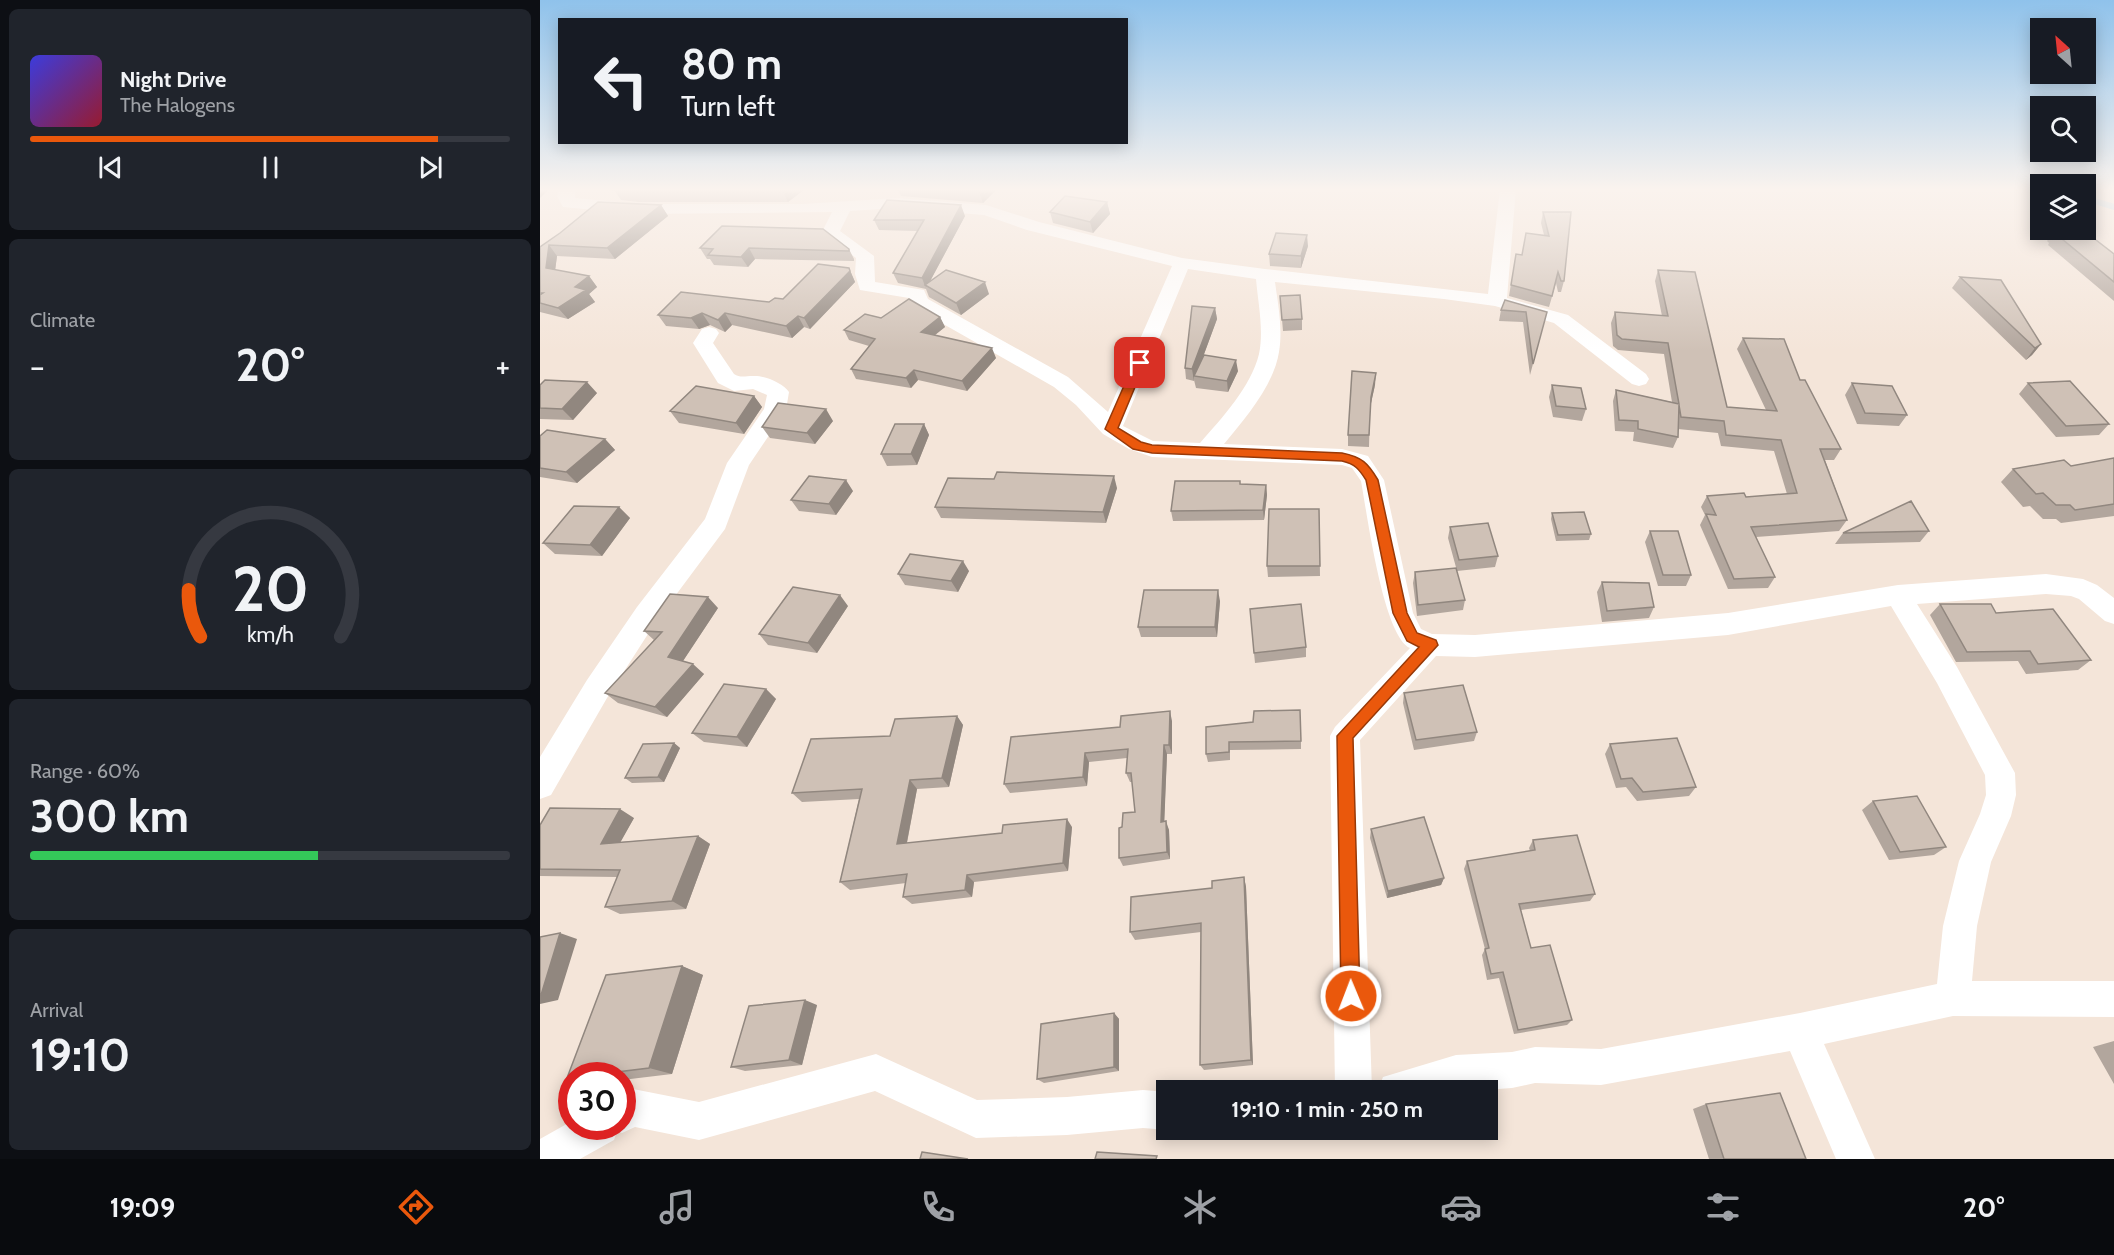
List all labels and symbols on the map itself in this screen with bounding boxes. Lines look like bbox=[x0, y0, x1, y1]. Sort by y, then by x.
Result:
north arrow bbox=[2030, 18, 2096, 84]
pin bbox=[1114, 337, 1165, 388]
position arrow bbox=[1319, 964, 1383, 1028]
speed limit sign: 30 bbox=[558, 1062, 636, 1140]

